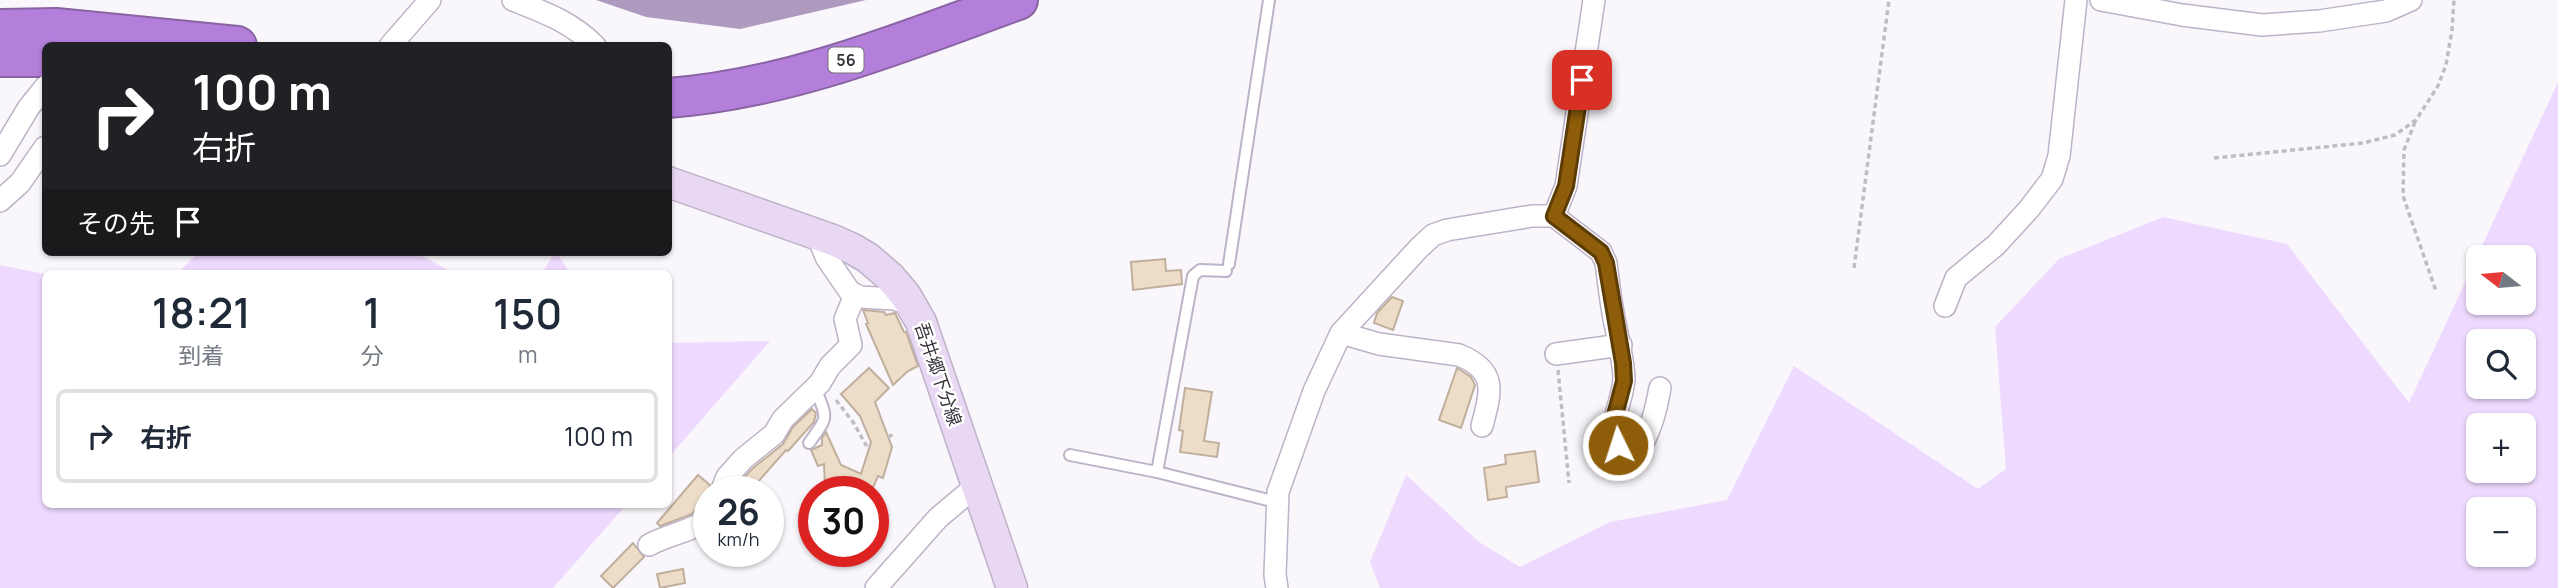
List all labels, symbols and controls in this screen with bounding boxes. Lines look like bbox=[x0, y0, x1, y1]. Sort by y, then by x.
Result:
road number: 56 bbox=[828, 48, 864, 72]
pin bbox=[1552, 50, 1612, 110]
text: 100 m bbox=[192, 58, 332, 125]
icon: arrive bbox=[1563, 61, 1601, 99]
icon: right bbox=[77, 70, 168, 161]
text: 右折 bbox=[192, 125, 256, 169]
icon: arrive bbox=[169, 203, 207, 241]
text: その先 bbox=[77, 205, 155, 241]
north arrow bbox=[2466, 245, 2536, 315]
map controls bbox=[2466, 245, 2536, 567]
text: 18:21 bbox=[152, 283, 251, 341]
text: 1 bbox=[363, 283, 381, 341]
text: 150 bbox=[493, 284, 562, 342]
street label: 吾井郷下分線 bbox=[910, 319, 968, 429]
button: search bbox=[2466, 329, 2536, 399]
text: m bbox=[518, 338, 537, 370]
text: 到着 bbox=[178, 339, 224, 371]
text: 分 bbox=[360, 339, 383, 371]
position arrow bbox=[1581, 408, 1655, 482]
button: + bbox=[2466, 413, 2536, 483]
icon: right bbox=[81, 417, 119, 455]
text: 100 m bbox=[564, 418, 633, 454]
text: 右折 bbox=[140, 419, 192, 455]
speed limit sign: 30 bbox=[798, 476, 889, 567]
text: 26 bbox=[717, 488, 760, 536]
button: − bbox=[2466, 497, 2536, 567]
text: km/h bbox=[718, 527, 759, 551]

